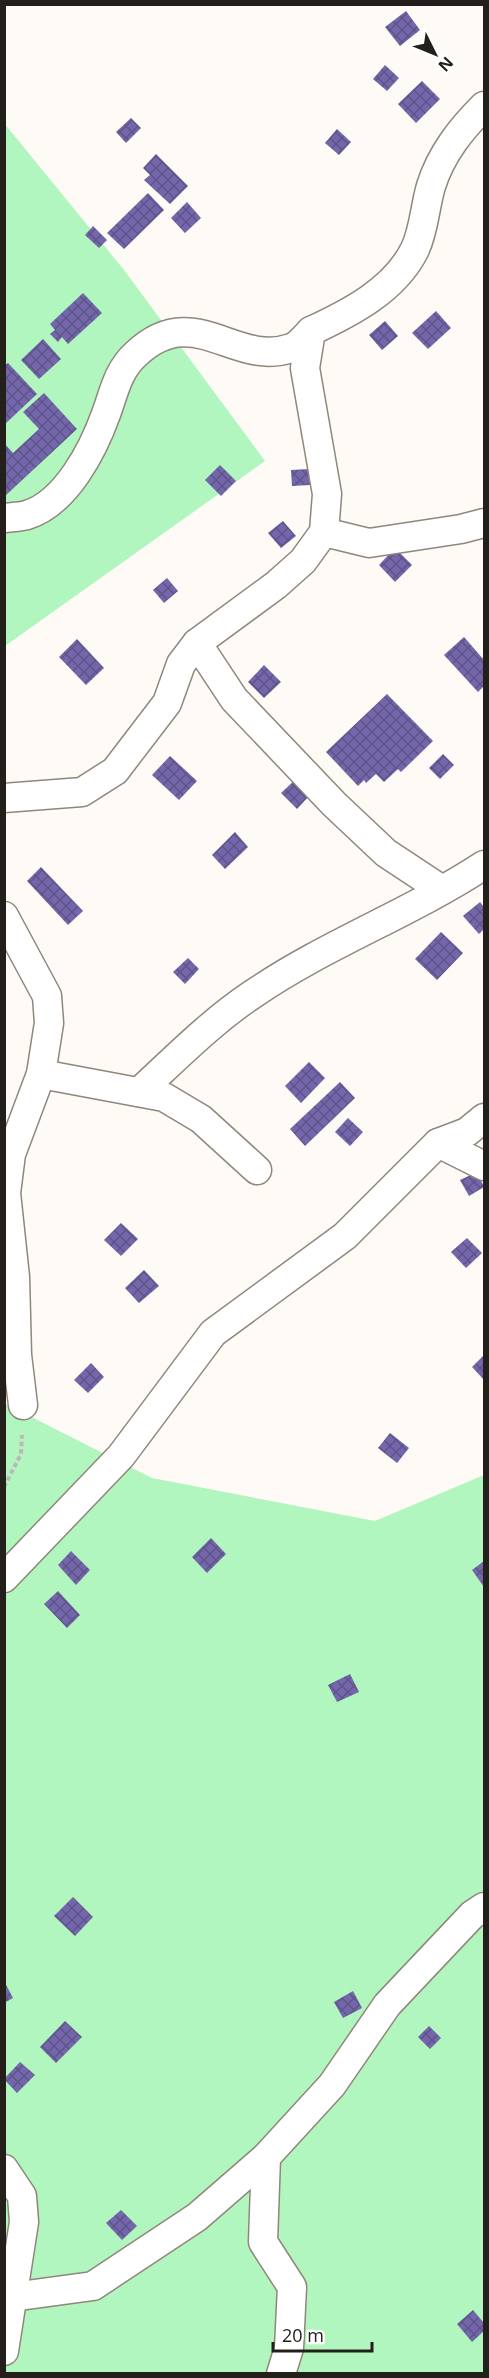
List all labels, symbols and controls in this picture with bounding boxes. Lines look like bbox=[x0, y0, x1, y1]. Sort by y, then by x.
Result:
north arrow bbox=[405, 24, 465, 84]
text: N bbox=[433, 52, 458, 76]
scale bar bbox=[273, 2315, 372, 2353]
text: 20 m bbox=[282, 2323, 324, 2347]

